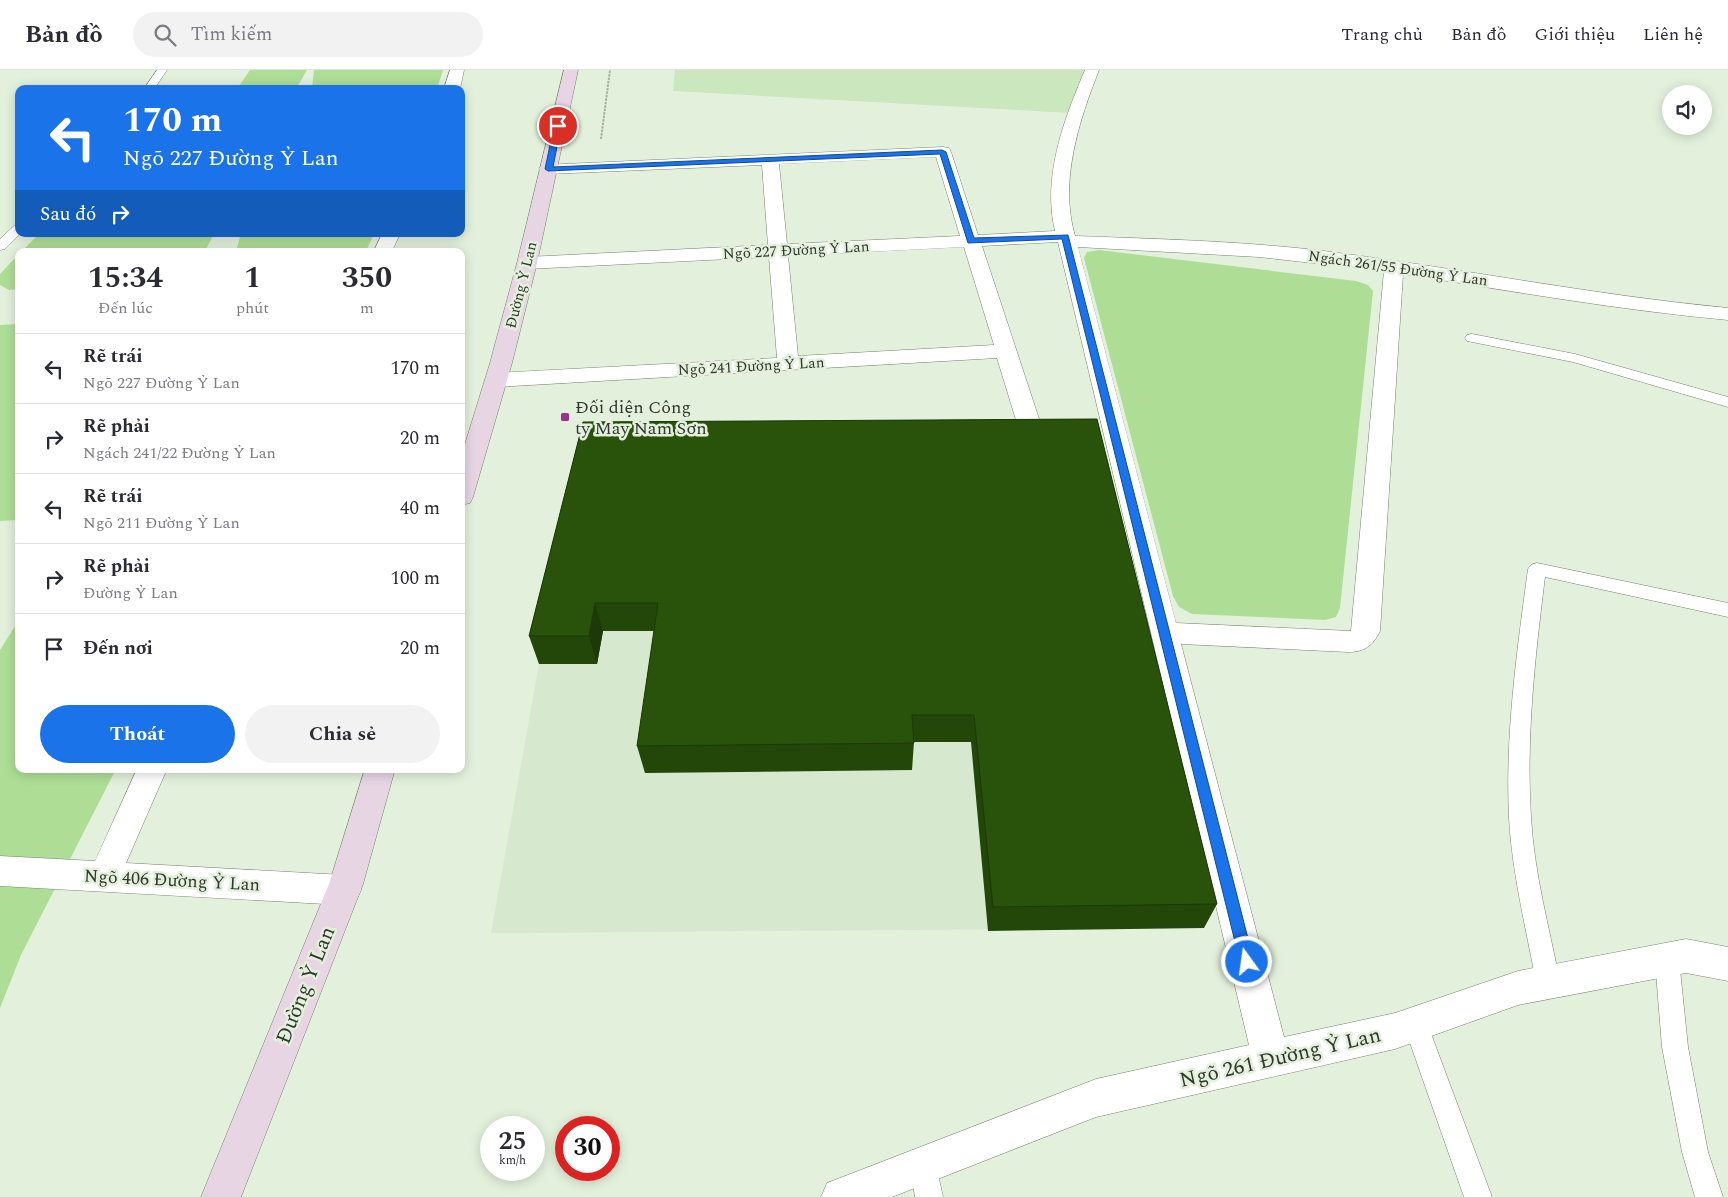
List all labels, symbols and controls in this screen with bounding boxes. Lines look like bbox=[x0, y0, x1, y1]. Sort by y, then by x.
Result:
search box bbox=[133, 12, 483, 57]
text: Bản đồ bbox=[25, 17, 103, 53]
text: Tìm kiếm bbox=[191, 20, 272, 49]
icon: search bbox=[151, 21, 179, 49]
text: Trang chủ bbox=[1341, 21, 1423, 48]
text: Bản đồ bbox=[1451, 21, 1507, 48]
text: Giới thiệu bbox=[1535, 21, 1615, 48]
text: Liên hệ bbox=[1643, 21, 1703, 48]
map controls bbox=[1662, 85, 1712, 135]
button: sound bbox=[1662, 85, 1712, 135]
text: 170 m bbox=[123, 94, 222, 147]
icon: left bbox=[40, 105, 105, 170]
pin bbox=[537, 105, 579, 147]
icon: arrive bbox=[544, 112, 572, 140]
text: Ngõ 227 Đường Ỷ Lan bbox=[123, 142, 339, 175]
text: Sau đó bbox=[40, 200, 96, 229]
icon: right bbox=[106, 200, 134, 228]
street label: Ngõ 227 Đường Ỷ Lan bbox=[722, 235, 870, 266]
street label: Đường Ỷ Lan bbox=[500, 239, 543, 331]
street label: Ngách 261/55 Đường Ỷ Lan bbox=[1307, 245, 1489, 293]
text: 15:34 bbox=[88, 255, 163, 301]
text: 1 bbox=[244, 255, 261, 301]
text: 350 bbox=[342, 255, 392, 301]
text: Đến lúc bbox=[98, 296, 153, 320]
text: phút bbox=[236, 296, 269, 320]
text: m bbox=[360, 296, 374, 320]
text: Rẽ trái bbox=[83, 342, 143, 371]
street label: Ngõ 241 Đường Ỷ Lan bbox=[677, 351, 825, 382]
text: 170 m bbox=[390, 354, 440, 383]
icon: left bbox=[40, 355, 68, 383]
text: Ngõ 227 Đường Ỷ Lan bbox=[83, 371, 240, 395]
place label: Đối diện Công ty May Nam Sơn bbox=[575, 394, 707, 442]
marker: Đối diện Công ty May Nam Sơn bbox=[559, 411, 571, 423]
text: Rẽ phải bbox=[83, 412, 150, 441]
text: 20 m bbox=[400, 424, 440, 453]
icon: right bbox=[40, 425, 68, 453]
text: Ngách 241/22 Đường Ỷ Lan bbox=[83, 441, 276, 465]
text: Rẽ trái bbox=[83, 482, 143, 511]
text: 40 m bbox=[400, 494, 440, 523]
icon: left bbox=[40, 495, 68, 523]
text: Ngõ 211 Đường Ỷ Lan bbox=[83, 511, 240, 535]
text: Rẽ phải bbox=[83, 552, 150, 581]
text: 100 m bbox=[390, 564, 440, 593]
icon: right bbox=[40, 565, 68, 593]
text: Đường Ỷ Lan bbox=[83, 581, 178, 605]
text: Đến nơi bbox=[83, 634, 153, 663]
text: 20 m bbox=[400, 634, 440, 663]
icon: arrive bbox=[40, 635, 68, 663]
button: Thoát bbox=[40, 705, 235, 763]
button: Chia sẻ bbox=[245, 705, 440, 763]
street label: Ngõ 406 Đường Ỷ Lan bbox=[83, 862, 261, 899]
street label: Đường Ỷ Lan bbox=[268, 922, 344, 1049]
position arrow bbox=[1220, 935, 1272, 987]
street label: Ngõ 261 Đường Ỷ Lan bbox=[1176, 1019, 1384, 1097]
speed limit sign: 30 bbox=[555, 1116, 620, 1181]
text: 25 bbox=[498, 1123, 527, 1161]
text: km/h bbox=[499, 1151, 526, 1170]

